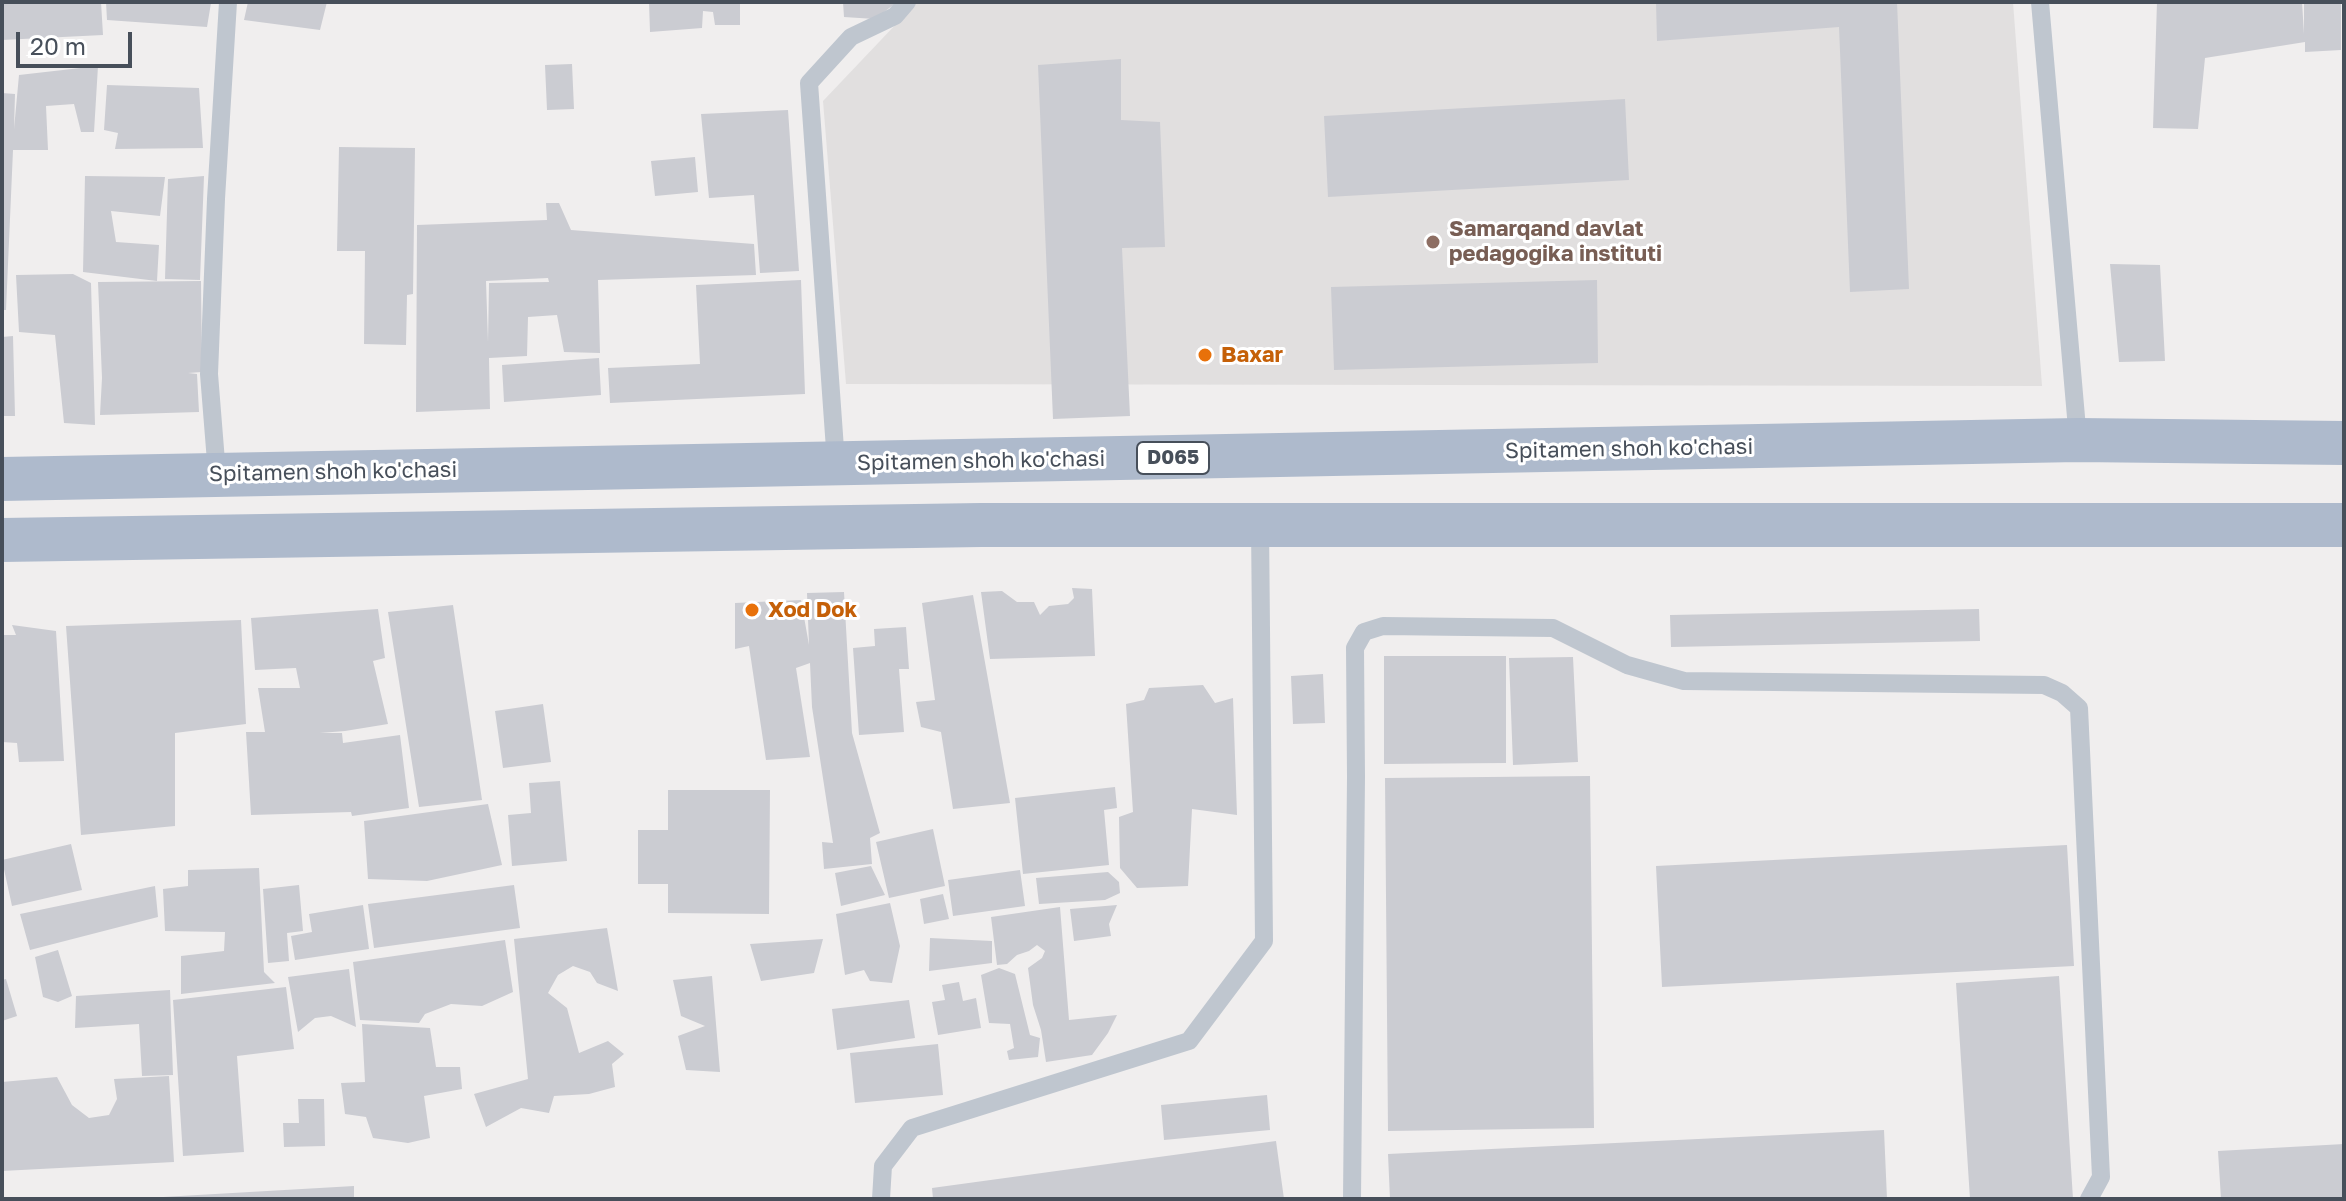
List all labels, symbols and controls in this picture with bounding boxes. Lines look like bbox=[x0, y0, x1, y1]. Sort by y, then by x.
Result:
scale bar bbox=[20, 16, 136, 66]
text: 20 m bbox=[30, 31, 86, 60]
place label: Samarqand davlat pedagogika instituti bbox=[1449, 216, 1662, 268]
marker: Samarqand davlat pedagogika instituti bbox=[1424, 233, 1442, 251]
place label: Baxar bbox=[1221, 342, 1283, 368]
marker: Baxar bbox=[1196, 346, 1214, 364]
street label: Spitamen shoh ko'chasi bbox=[1505, 434, 1753, 464]
road number: D065 bbox=[1137, 442, 1209, 474]
street label: Spitamen shoh ko'chasi bbox=[857, 446, 1105, 476]
street label: Spitamen shoh ko'chasi bbox=[209, 457, 457, 487]
place label: Xod Dok bbox=[768, 597, 857, 623]
marker: Xod Dok bbox=[743, 601, 761, 619]

